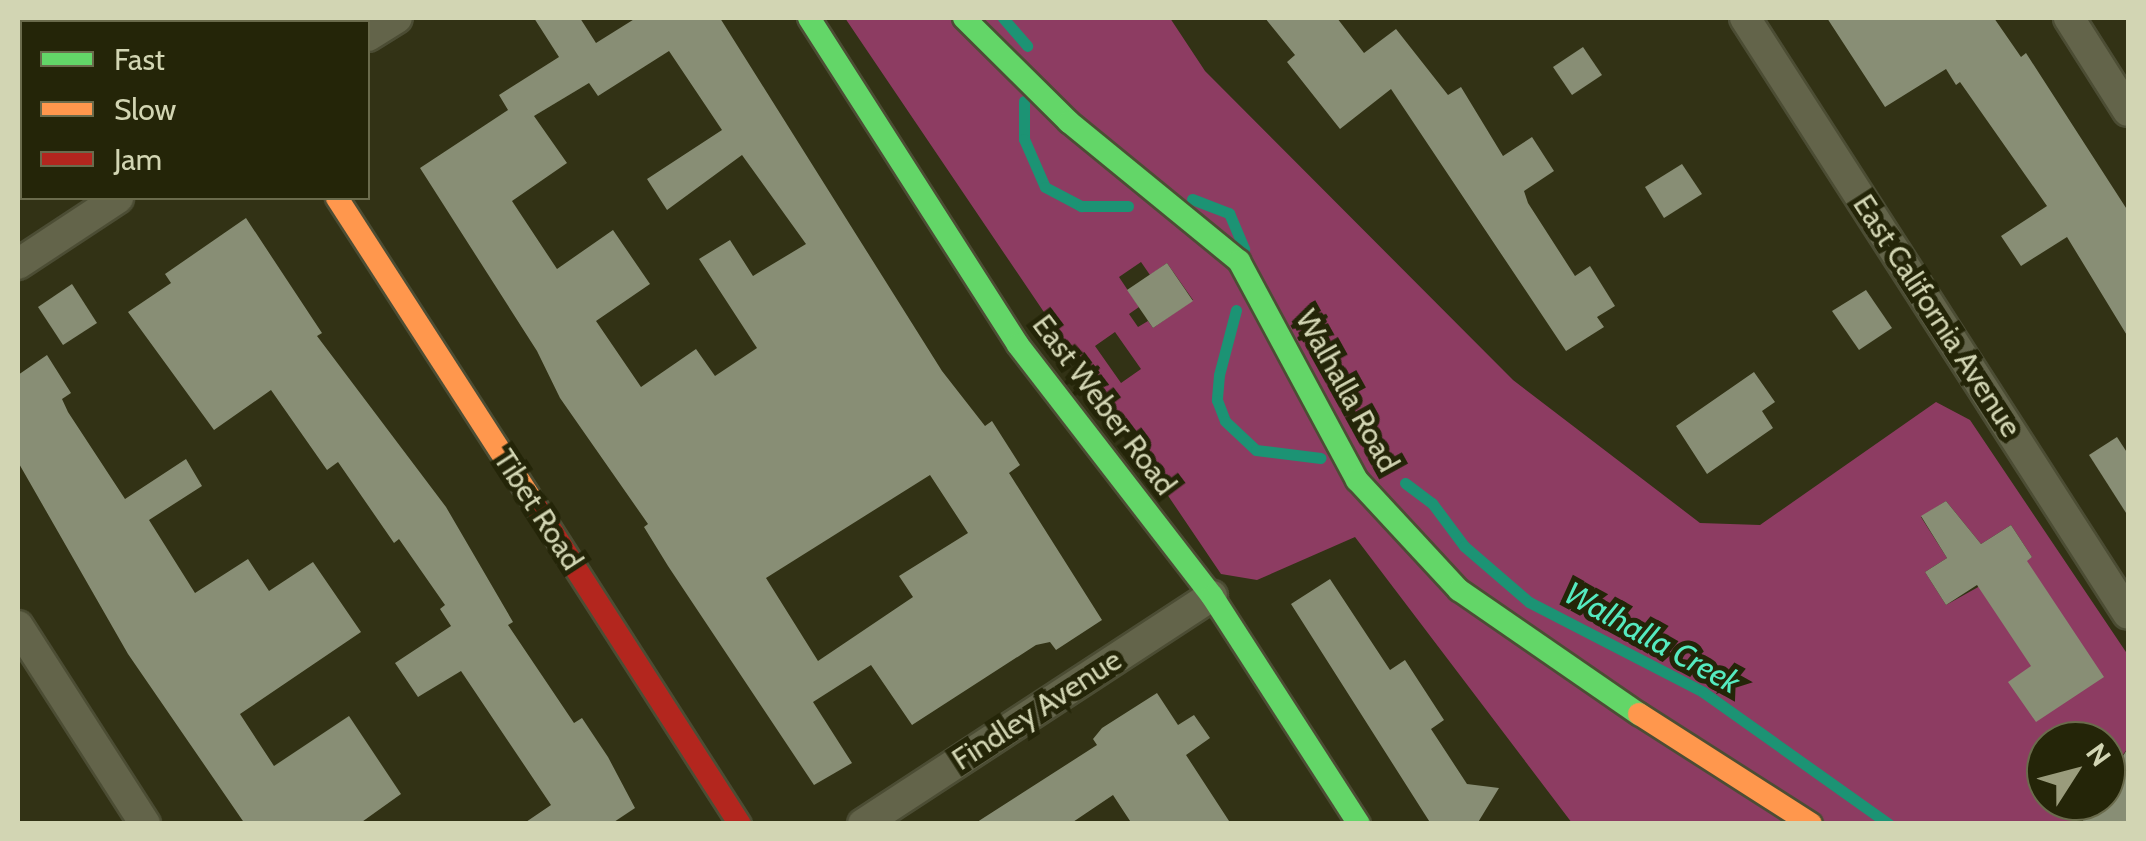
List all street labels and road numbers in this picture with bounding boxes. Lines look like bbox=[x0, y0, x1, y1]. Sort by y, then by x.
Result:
street label: East California Avenue bbox=[1845, 188, 2029, 444]
street label: Walhalla Road bbox=[1288, 304, 1406, 478]
street label: East Weber Road bbox=[1025, 308, 1183, 502]
street label: Tibet Road bbox=[486, 443, 590, 577]
street label: Findley Avenue bbox=[946, 642, 1128, 778]

